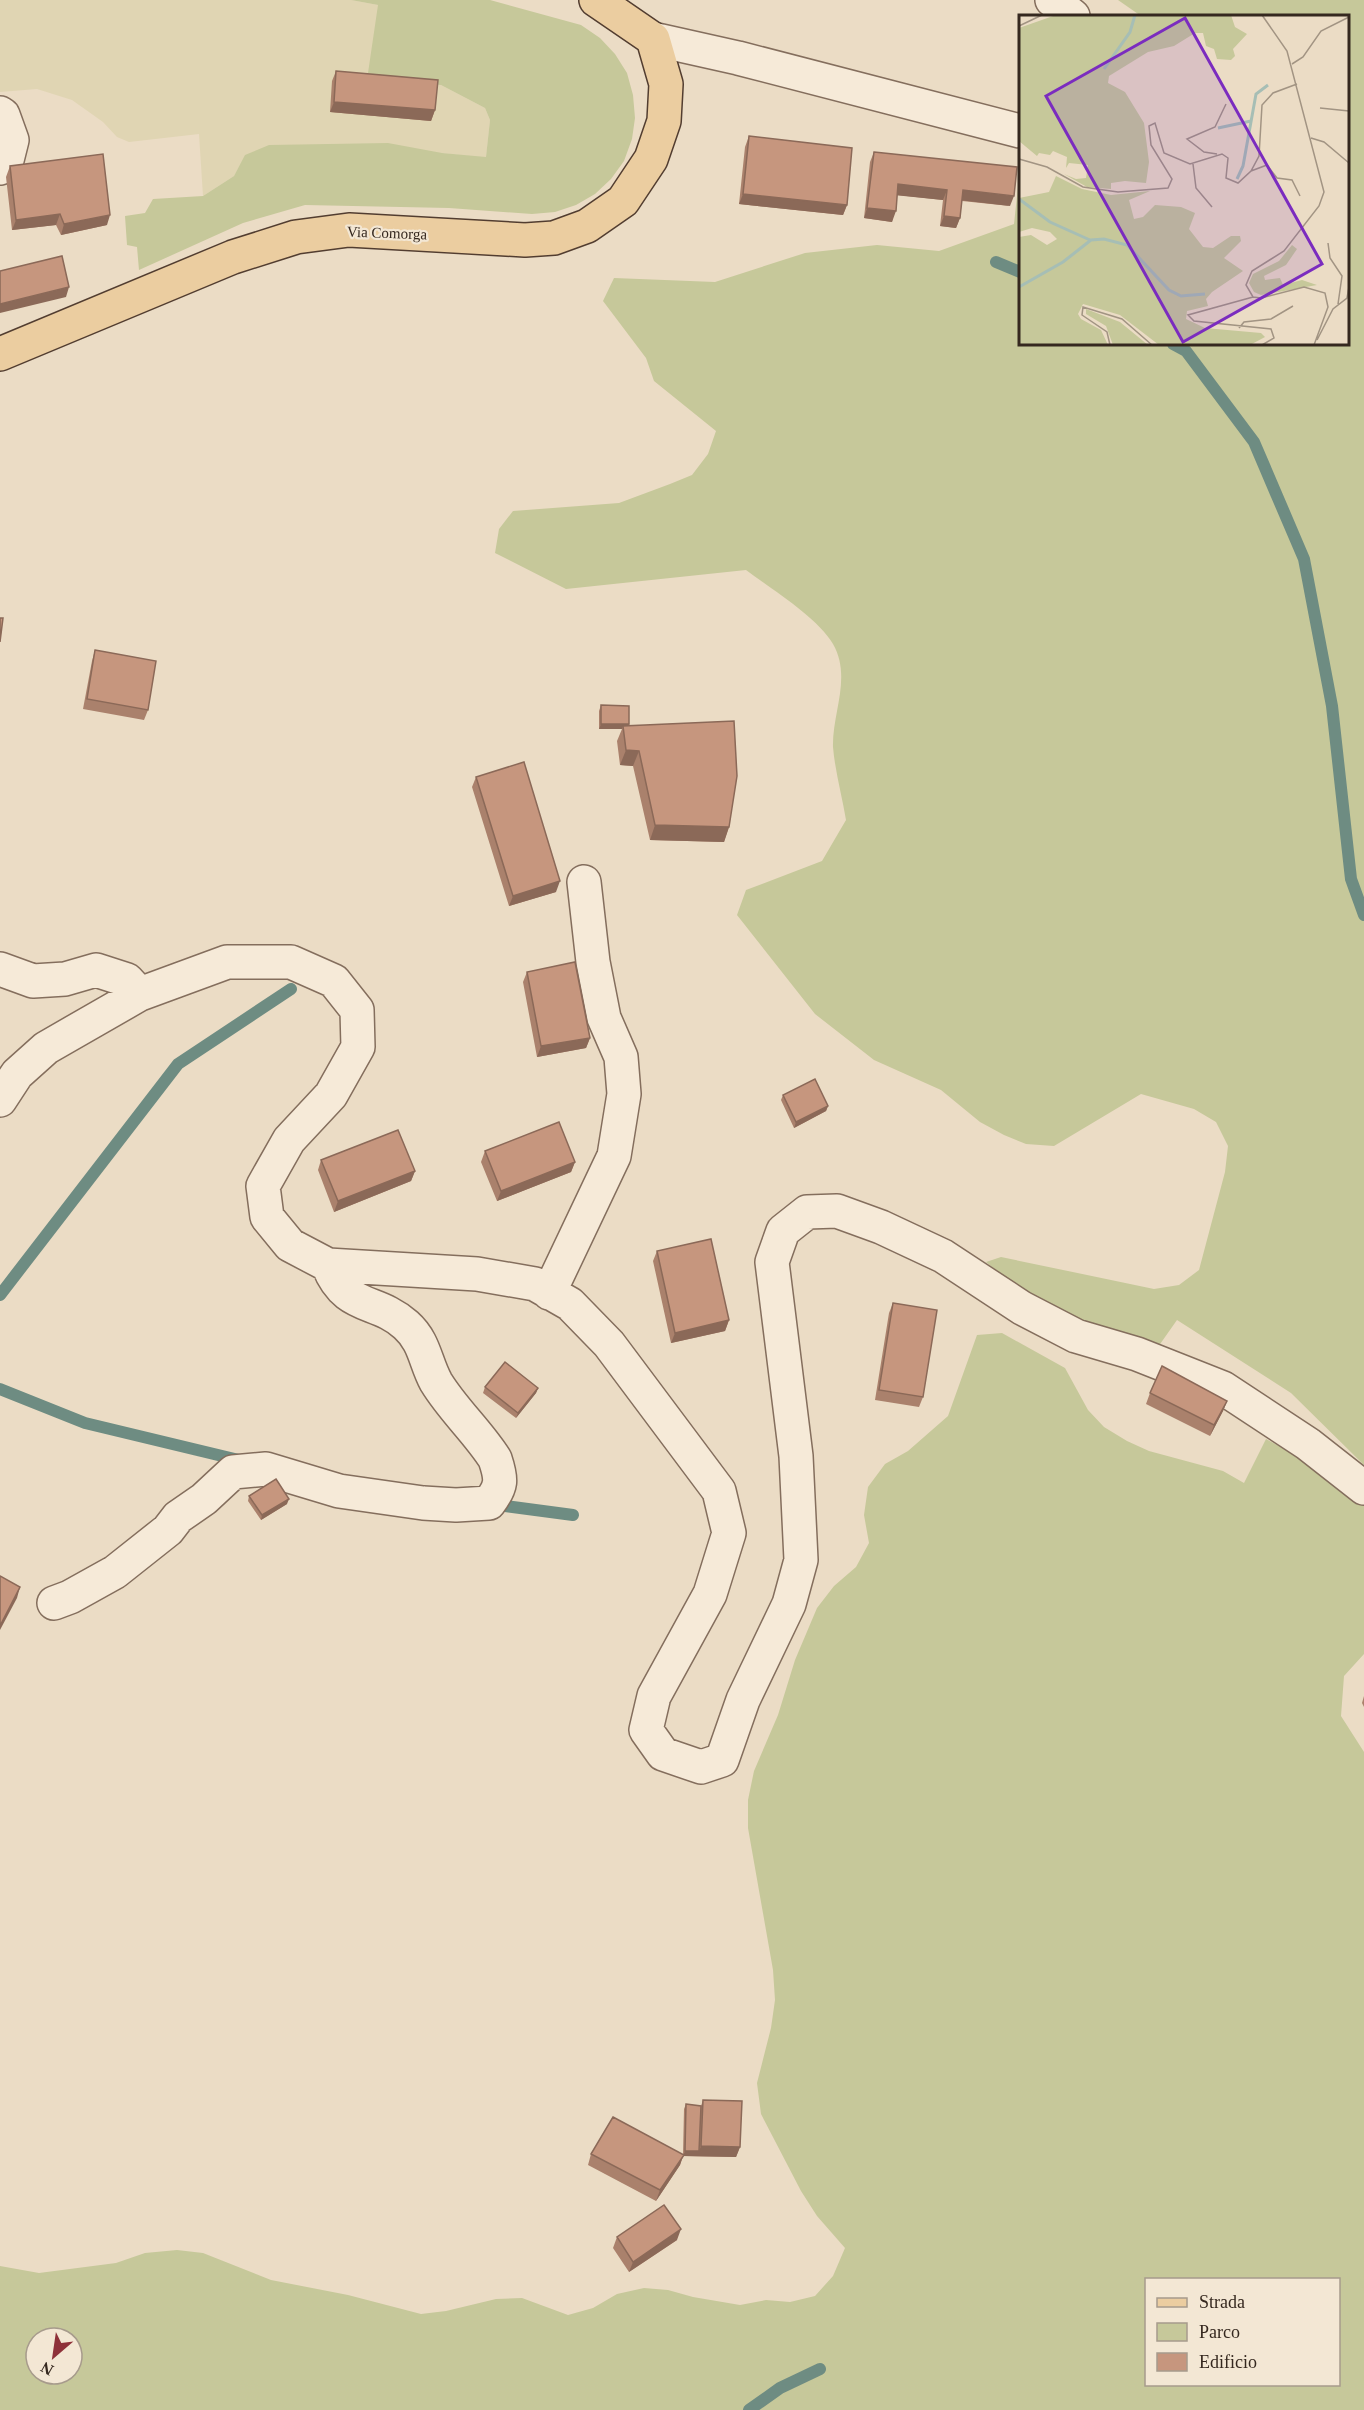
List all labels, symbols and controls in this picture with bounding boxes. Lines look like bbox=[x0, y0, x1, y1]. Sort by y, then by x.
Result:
inset map bbox=[1019, 15, 1349, 345]
street label: Via Comorga bbox=[347, 224, 428, 242]
legend bbox=[1145, 2278, 1340, 2386]
text: Strada bbox=[1199, 2292, 1245, 2312]
text: Parco bbox=[1199, 2322, 1240, 2342]
north arrow bbox=[24, 2326, 84, 2386]
text: Edificio bbox=[1199, 2352, 1257, 2372]
text: N bbox=[37, 2358, 56, 2379]

